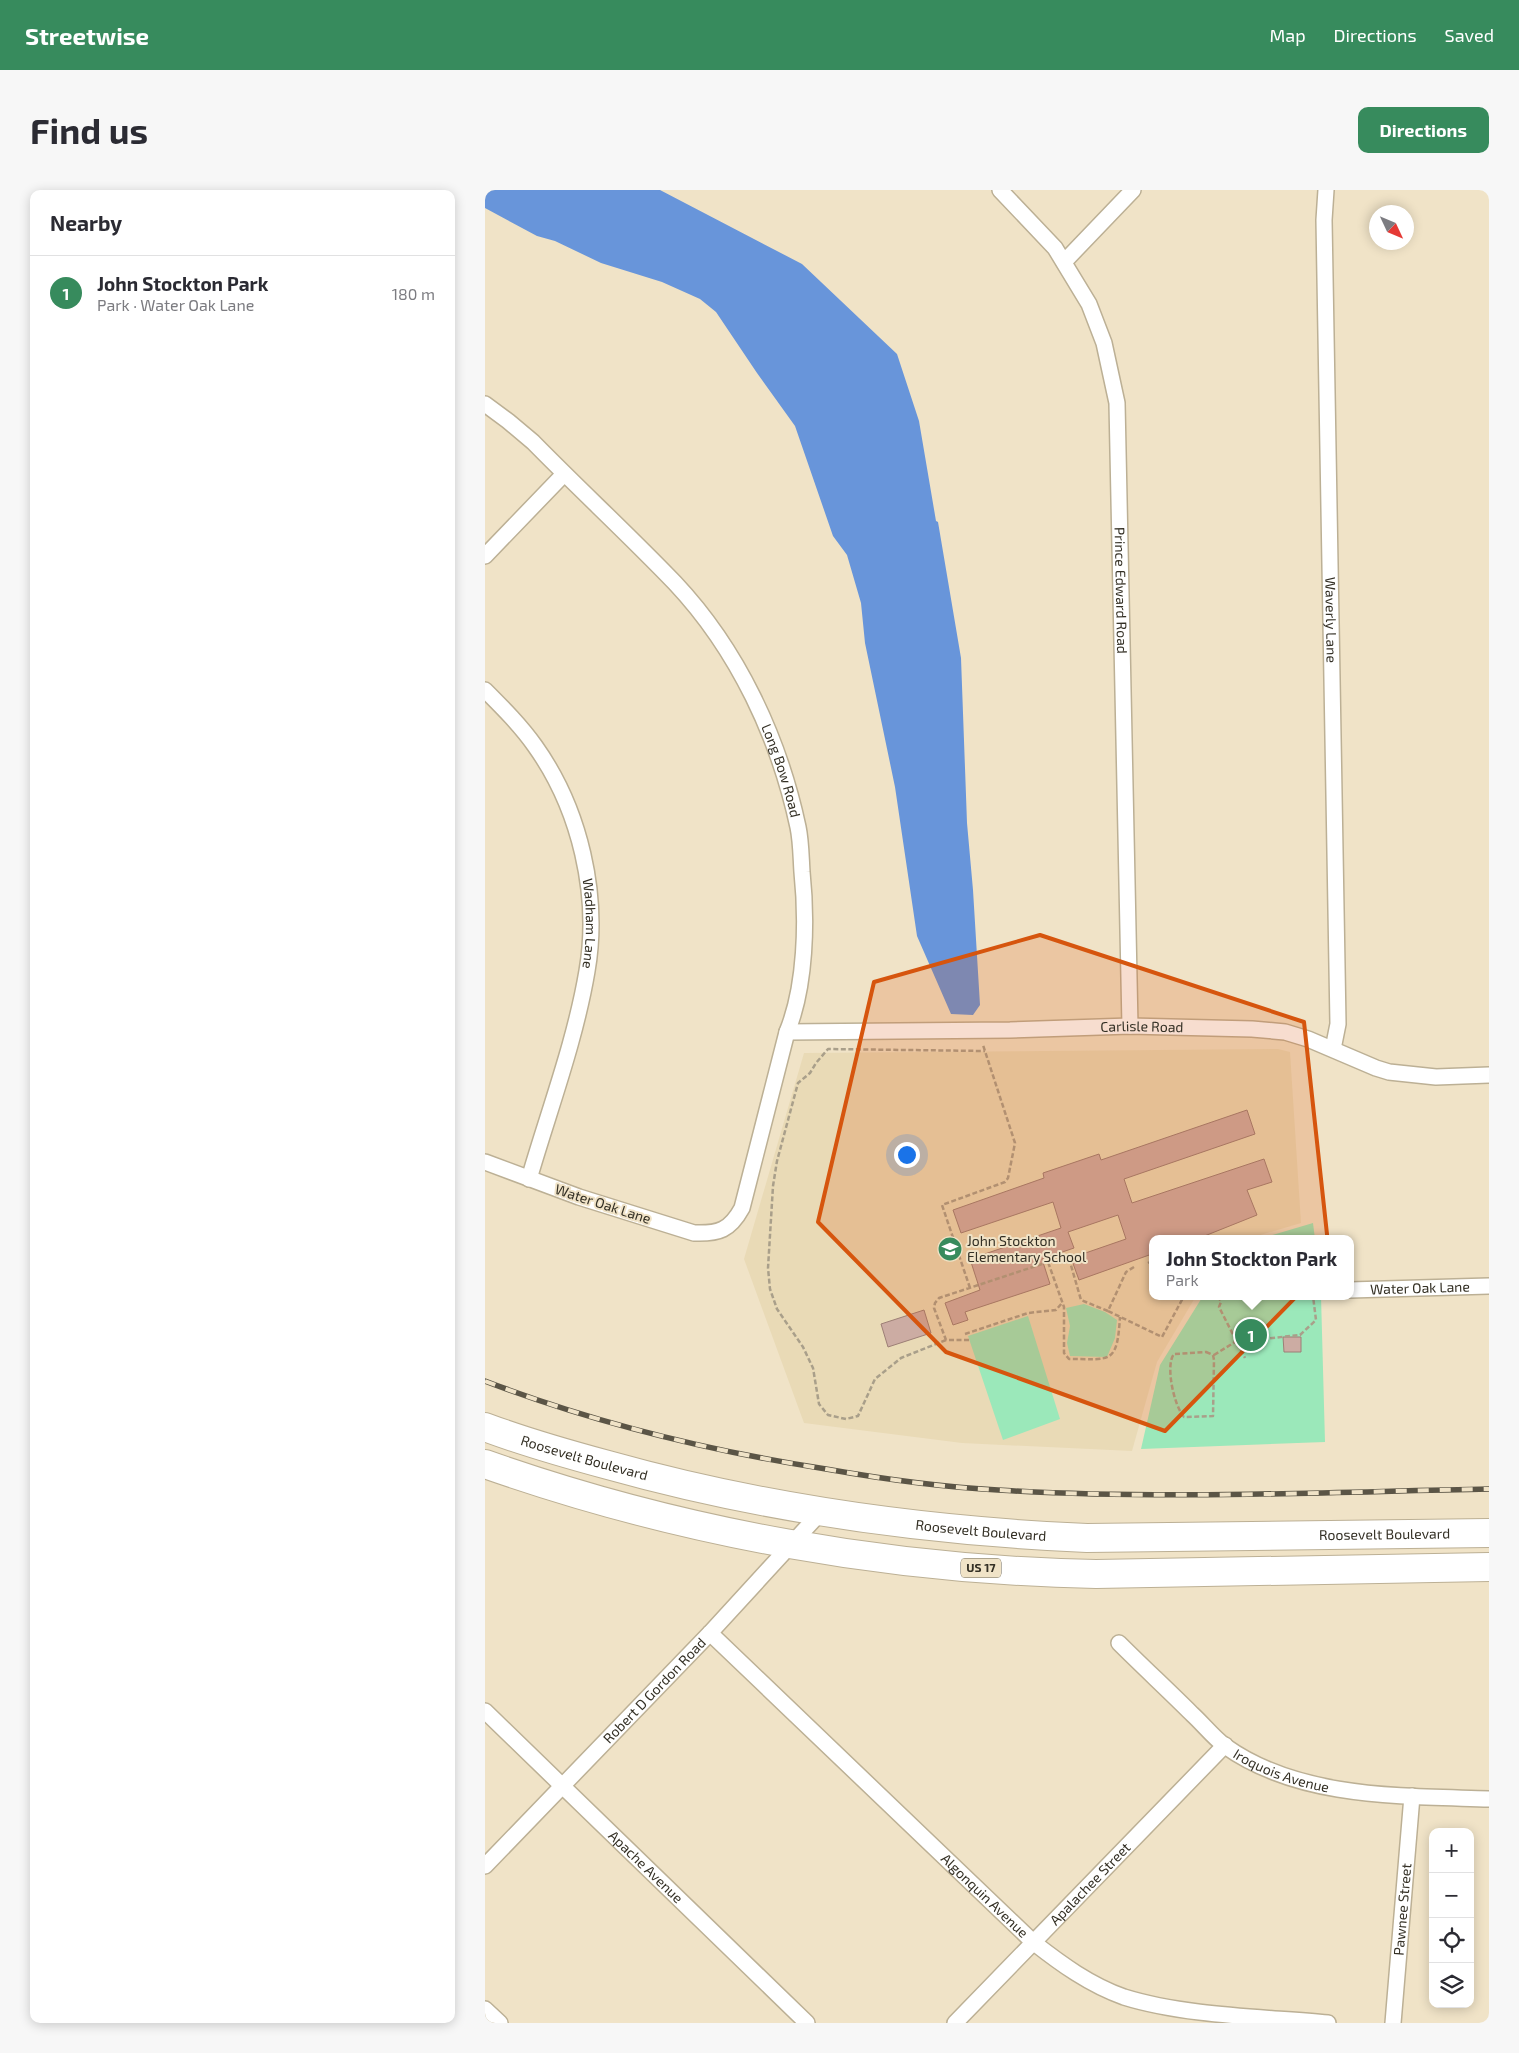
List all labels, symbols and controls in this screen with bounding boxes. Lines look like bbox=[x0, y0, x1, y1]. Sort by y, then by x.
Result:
text: Streetwise bbox=[25, 21, 149, 50]
text: Map bbox=[1269, 24, 1306, 46]
text: Directions bbox=[1334, 24, 1417, 46]
text: Saved bbox=[1445, 24, 1494, 46]
button: Directions bbox=[1358, 107, 1489, 153]
text: Find us bbox=[30, 109, 148, 151]
north arrow bbox=[1369, 205, 1414, 250]
text: Nearby bbox=[50, 210, 122, 235]
text: John Stockton Park bbox=[97, 272, 268, 295]
text: 1 bbox=[63, 284, 69, 303]
text: 180 m bbox=[392, 284, 435, 303]
text: Park · Water Oak Lane bbox=[97, 295, 254, 314]
street label: Prince Edward Road bbox=[1112, 527, 1131, 654]
street label: Waverly Lane bbox=[1322, 577, 1341, 663]
street label: Long Bow Road bbox=[758, 721, 805, 819]
street label: Wadham Lane bbox=[580, 877, 600, 970]
street label: Carlisle Road bbox=[1100, 1017, 1184, 1035]
your location bbox=[894, 1142, 920, 1168]
street label: Water Oak Lane bbox=[553, 1180, 653, 1227]
place label: John Stockton Elementary School bbox=[967, 1232, 1087, 1265]
popup bbox=[1149, 1235, 1354, 1300]
school or university icon: John Stockton Elementary School bbox=[937, 1236, 963, 1262]
text: John Stockton Park bbox=[1166, 1247, 1337, 1270]
text: Park bbox=[1166, 1270, 1199, 1289]
street label: Water Oak Lane bbox=[1370, 1278, 1470, 1297]
pin: 1 bbox=[1235, 1316, 1267, 1354]
street label: Roosevelt Boulevard bbox=[519, 1431, 650, 1483]
street label: Roosevelt Boulevard bbox=[915, 1516, 1047, 1544]
street label: Roosevelt Boulevard bbox=[1319, 1524, 1450, 1543]
road number: US 17 bbox=[961, 1559, 1001, 1578]
street label: Robert D Gordon Road bbox=[599, 1634, 709, 1747]
street label: Iroquois Avenue bbox=[1230, 1745, 1331, 1795]
street label: Apache Avenue bbox=[606, 1827, 687, 1906]
map controls bbox=[1429, 1828, 1474, 2008]
button: + bbox=[1429, 1828, 1474, 1873]
street label: Apalachee Street bbox=[1046, 1839, 1134, 1928]
street label: Algonquin Avenue bbox=[938, 1850, 1032, 1941]
street label: Pawnee Street bbox=[1390, 1862, 1414, 1956]
button: − bbox=[1429, 1873, 1474, 1918]
button: locate bbox=[1429, 1918, 1474, 1963]
button: layers bbox=[1429, 1963, 1474, 2008]

